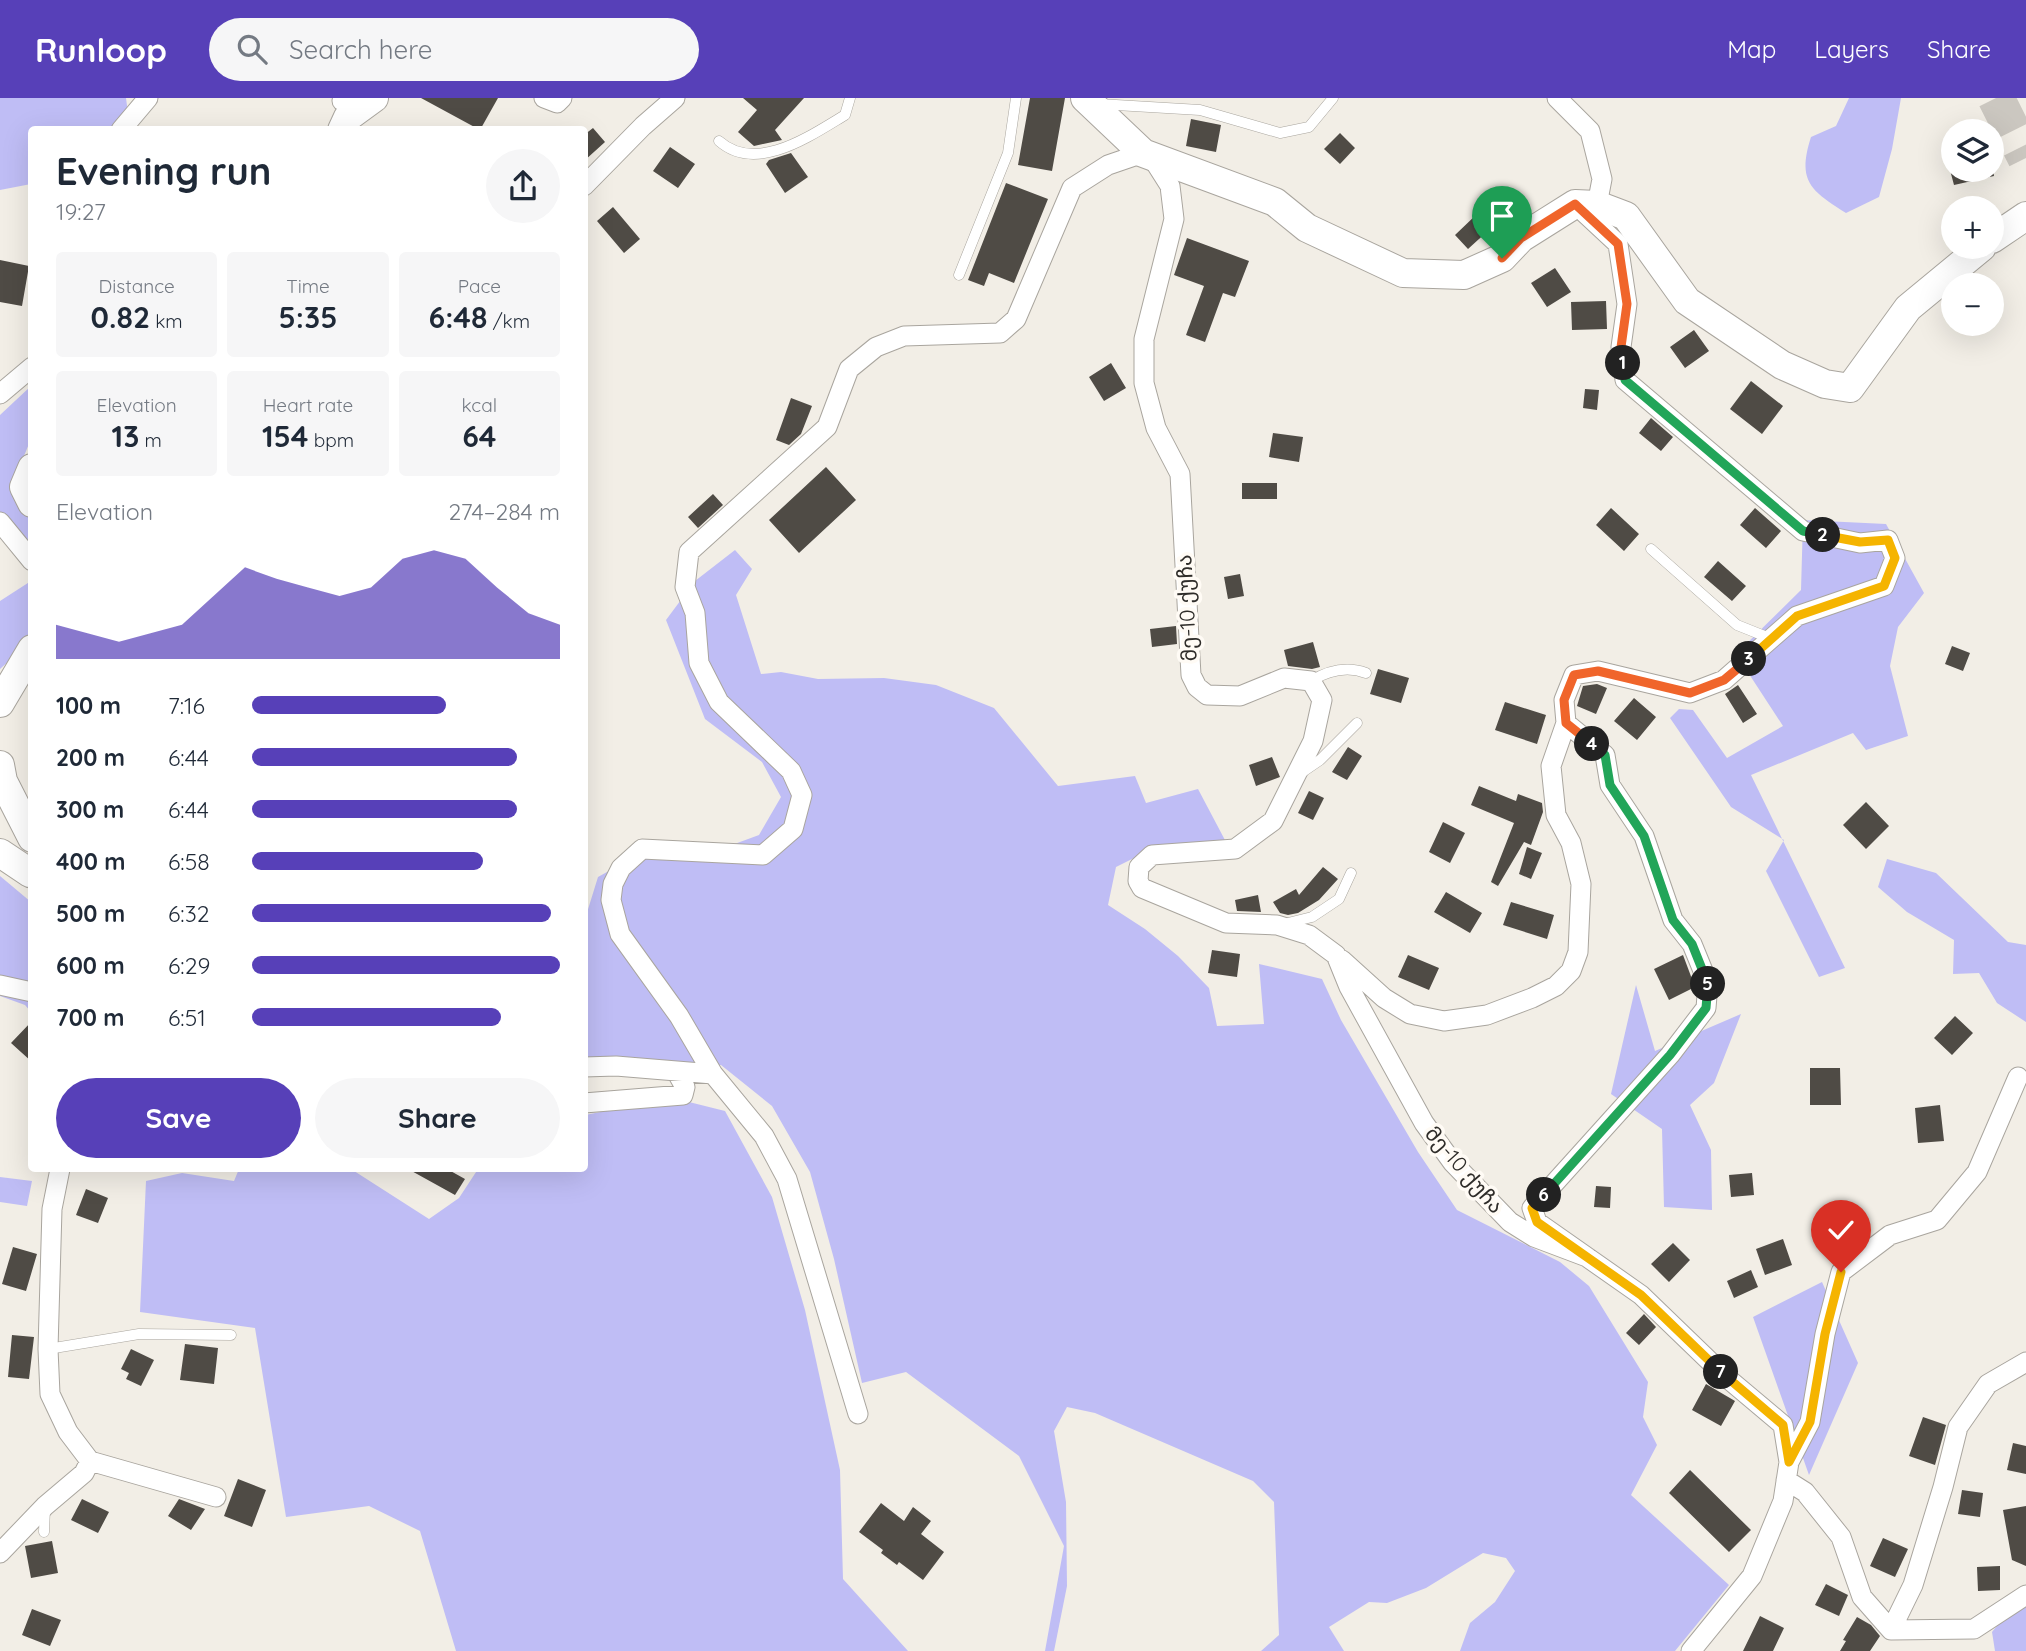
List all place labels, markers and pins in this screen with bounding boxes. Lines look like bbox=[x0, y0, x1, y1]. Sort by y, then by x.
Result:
pin bbox=[1472, 186, 1532, 258]
pin: 1 bbox=[1606, 345, 1640, 380]
pin: 2 bbox=[1806, 518, 1840, 552]
pin: 3 bbox=[1732, 642, 1766, 676]
pin: 4 bbox=[1574, 726, 1610, 762]
pin: 5 bbox=[1690, 966, 1726, 1001]
pin: 6 bbox=[1526, 1178, 1562, 1212]
pin bbox=[1811, 1200, 1871, 1272]
pin: 7 bbox=[1704, 1354, 1738, 1390]

